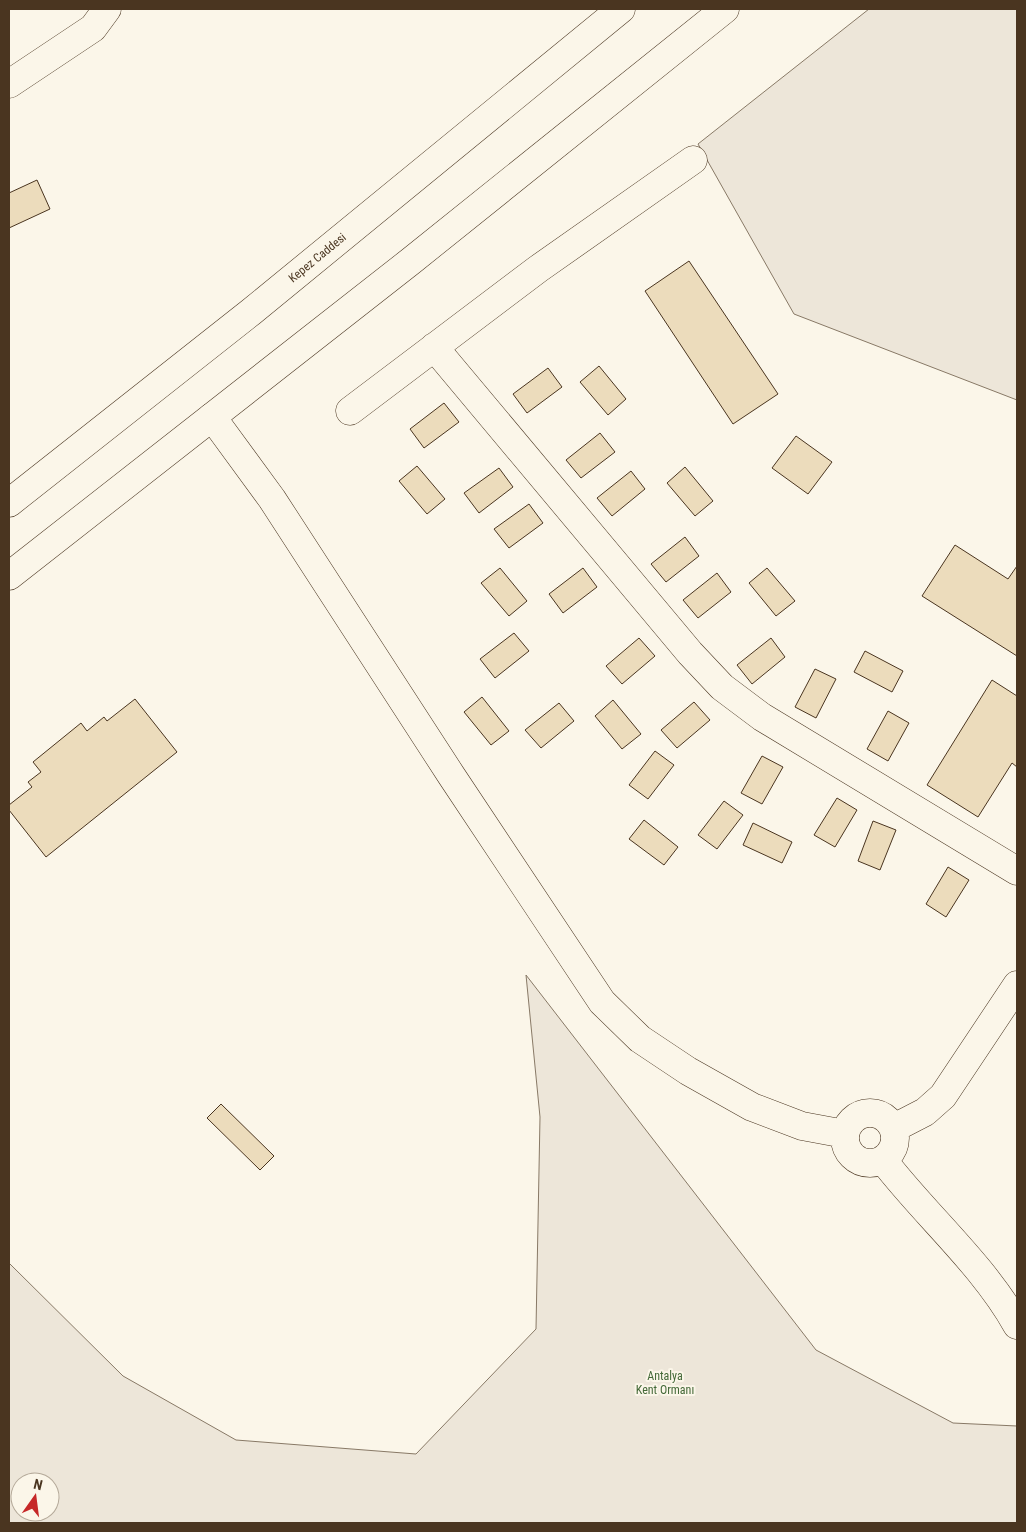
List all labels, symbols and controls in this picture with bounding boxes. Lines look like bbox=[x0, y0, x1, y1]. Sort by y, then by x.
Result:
street label: Kepez Caddesi bbox=[286, 230, 349, 285]
park label: Antalya Kent Ormanı bbox=[636, 1369, 694, 1397]
north arrow bbox=[10, 1472, 60, 1522]
text: N bbox=[32, 1476, 44, 1493]

